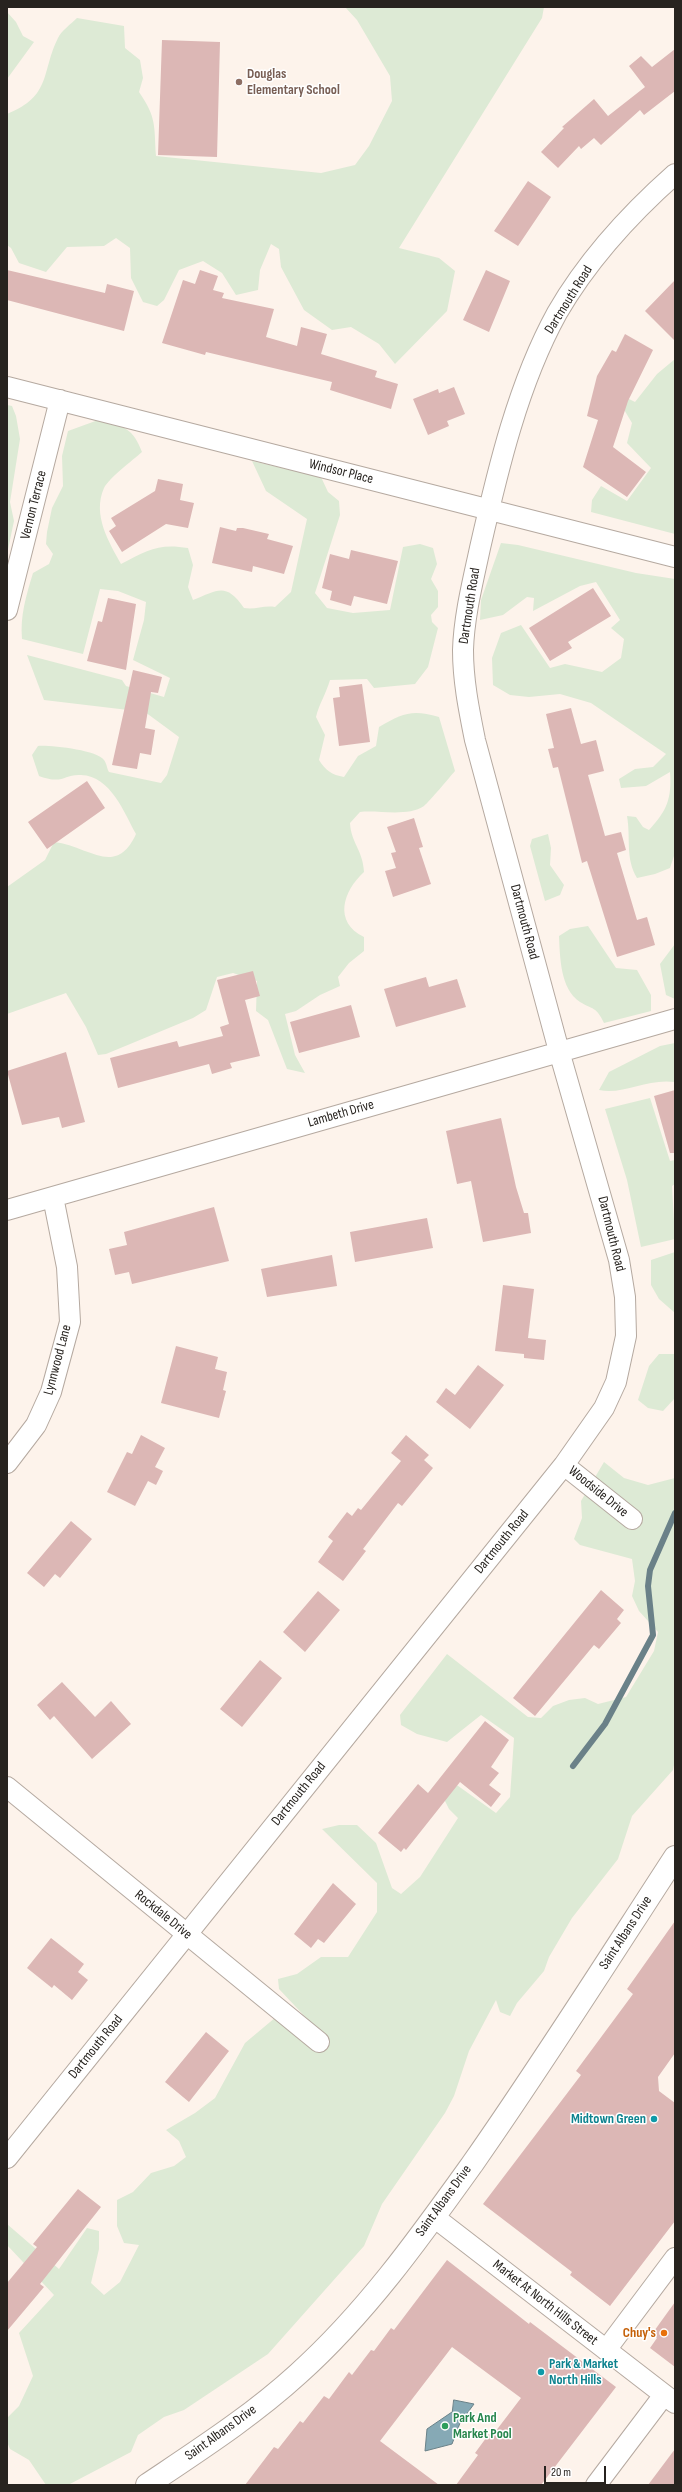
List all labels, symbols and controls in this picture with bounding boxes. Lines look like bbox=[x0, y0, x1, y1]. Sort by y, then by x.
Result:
place label: Douglas Elementary School bbox=[247, 66, 340, 98]
marker: Douglas Elementary School bbox=[234, 77, 244, 87]
street label: Dartmouth Road bbox=[541, 263, 597, 337]
street label: Windsor Place bbox=[307, 456, 375, 488]
street label: Vernon Terrace bbox=[17, 469, 51, 541]
street label: Dartmouth Road bbox=[456, 567, 484, 645]
street label: Dartmouth Road bbox=[506, 883, 542, 961]
street label: Lambeth Drive bbox=[306, 1097, 376, 1131]
street label: Dartmouth Road bbox=[594, 1195, 628, 1273]
street label: Lynnwood Lane bbox=[41, 1323, 75, 1397]
street label: Woodside Drive bbox=[565, 1463, 631, 1521]
street label: Dartmouth Road bbox=[471, 1507, 533, 1577]
street label: Dartmouth Road bbox=[268, 1759, 330, 1829]
street label: Rockdale Drive bbox=[131, 1887, 195, 1943]
street label: Saint Albans Drive bbox=[596, 1893, 656, 1973]
street label: Dartmouth Road bbox=[65, 2012, 127, 2082]
place label: Midtown Green bbox=[571, 2111, 646, 2127]
marker: Midtown Green bbox=[649, 2114, 659, 2124]
street label: Saint Albans Drive bbox=[412, 2162, 476, 2240]
street label: Market At North Hills Street bbox=[489, 2257, 601, 2349]
place label: Chuy's bbox=[623, 2325, 656, 2341]
marker: Chuy's bbox=[659, 2328, 669, 2338]
place label: Park & Market North Hills bbox=[549, 2356, 618, 2388]
marker: Park & Market North Hills bbox=[536, 2367, 546, 2377]
street label: Saint Albans Drive bbox=[182, 2401, 260, 2465]
place label: Park And Market Pool bbox=[453, 2410, 512, 2442]
marker: Park And Market Pool bbox=[440, 2421, 450, 2431]
scale bar bbox=[546, 2458, 608, 2484]
text: 20 m bbox=[551, 2465, 571, 2480]

